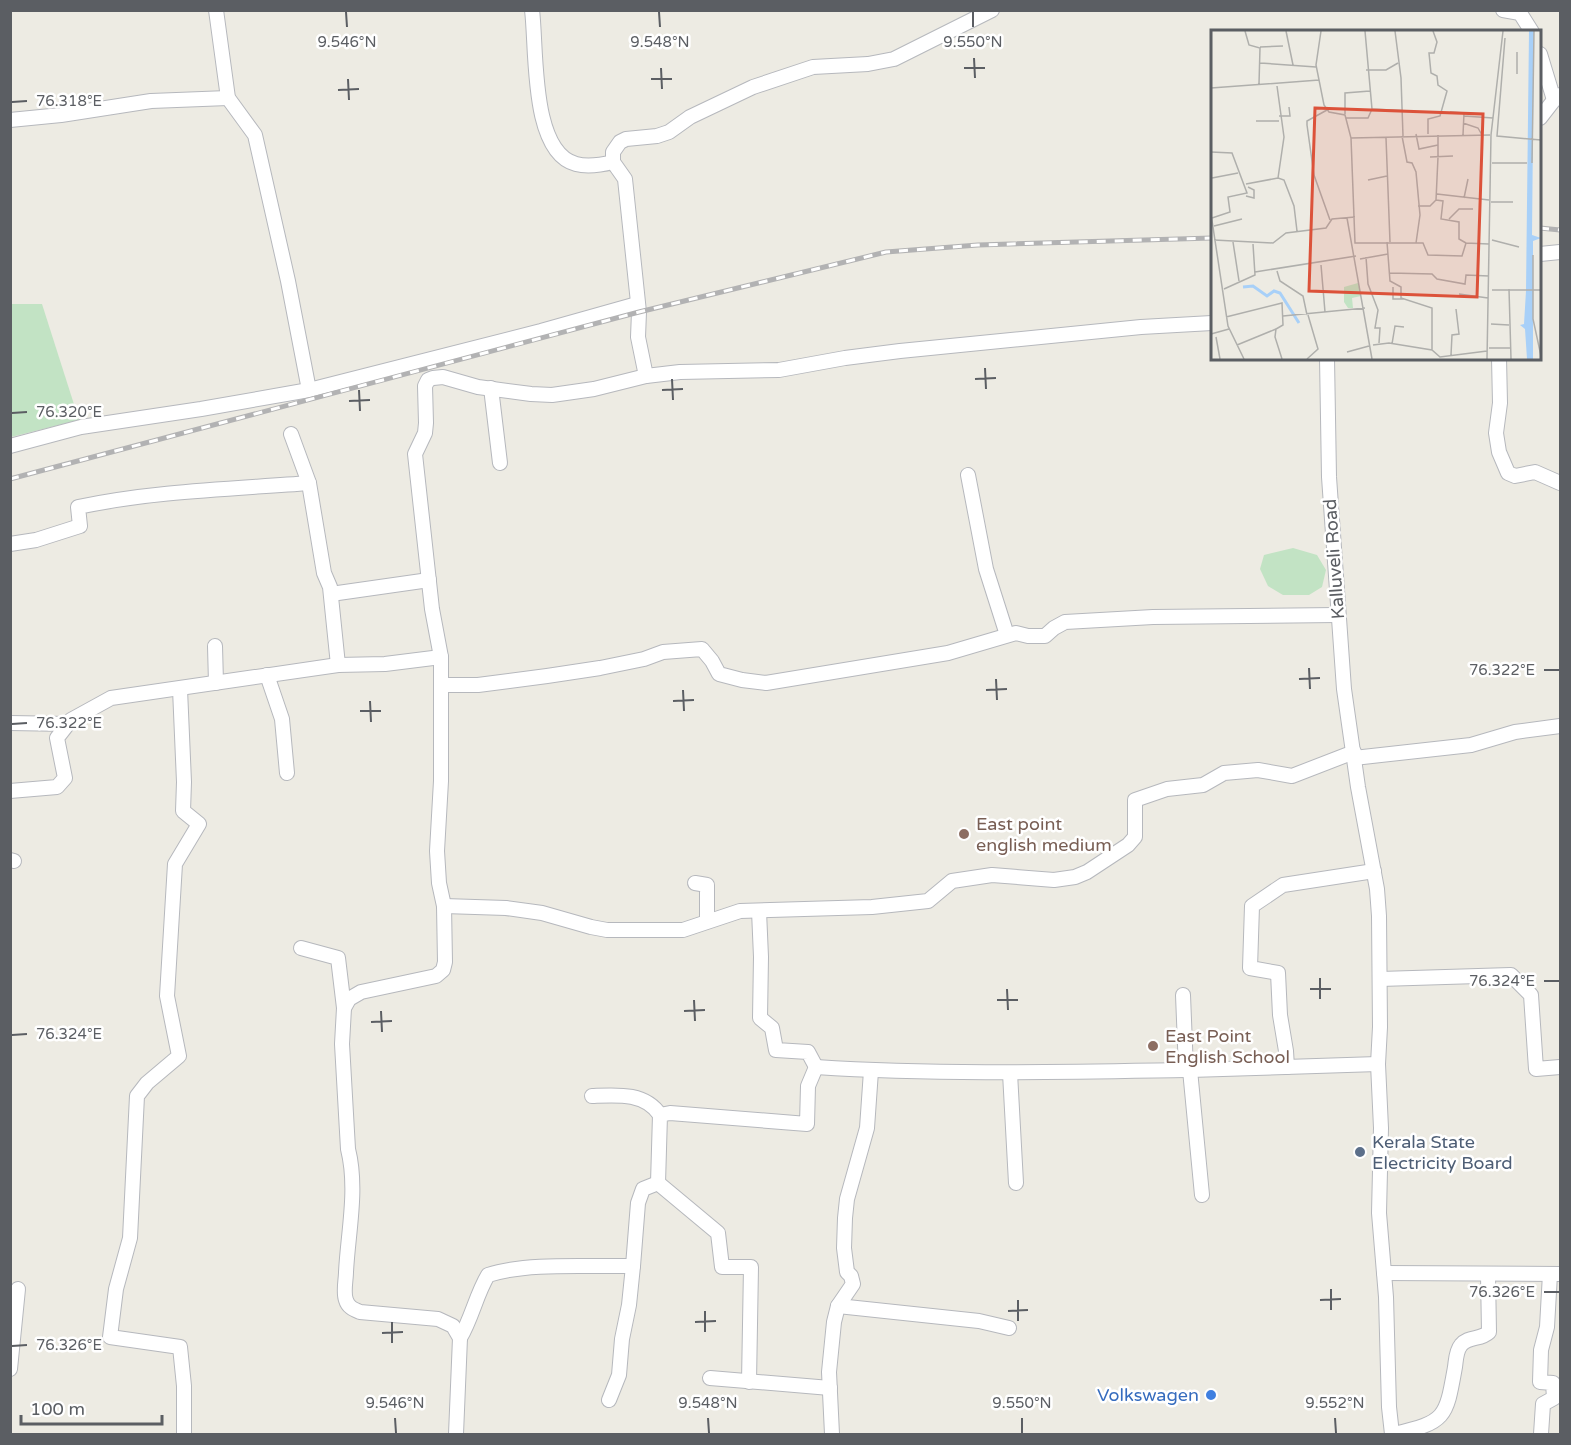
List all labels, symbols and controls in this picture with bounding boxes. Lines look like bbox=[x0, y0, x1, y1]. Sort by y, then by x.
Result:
inset map bbox=[1211, 30, 1541, 360]
text: 9.546°N bbox=[317, 33, 377, 51]
text: 9.548°N bbox=[630, 33, 690, 51]
text: 9.550°N bbox=[943, 33, 1003, 51]
text: 76.318°E bbox=[36, 92, 102, 110]
text: 76.320°E bbox=[36, 403, 102, 421]
street label: Kalluveli Road bbox=[1319, 498, 1349, 620]
text: 76.322°E bbox=[1469, 661, 1535, 679]
text: 76.322°E bbox=[36, 714, 102, 732]
place label: East point english medium bbox=[976, 813, 1112, 856]
marker: East point english medium bbox=[957, 827, 971, 841]
text: 76.324°E bbox=[1469, 972, 1535, 990]
text: 76.324°E bbox=[36, 1025, 102, 1043]
place label: East Point English School bbox=[1165, 1025, 1290, 1068]
marker: East Point English School bbox=[1146, 1039, 1160, 1053]
place label: Kerala State Electricity Board bbox=[1372, 1131, 1513, 1174]
marker: Kerala State Electricity Board bbox=[1353, 1145, 1367, 1159]
text: 76.326°E bbox=[1469, 1283, 1535, 1301]
text: 76.326°E bbox=[36, 1336, 102, 1354]
place label: Volkswagen bbox=[1097, 1384, 1199, 1406]
scale bar bbox=[21, 1388, 162, 1426]
marker: Volkswagen bbox=[1204, 1388, 1218, 1402]
text: 9.546°N bbox=[365, 1394, 425, 1412]
text: 9.548°N bbox=[678, 1394, 738, 1412]
text: 9.550°N bbox=[992, 1394, 1052, 1412]
text: 9.552°N bbox=[1305, 1394, 1365, 1412]
text: 100 m bbox=[30, 1398, 85, 1420]

